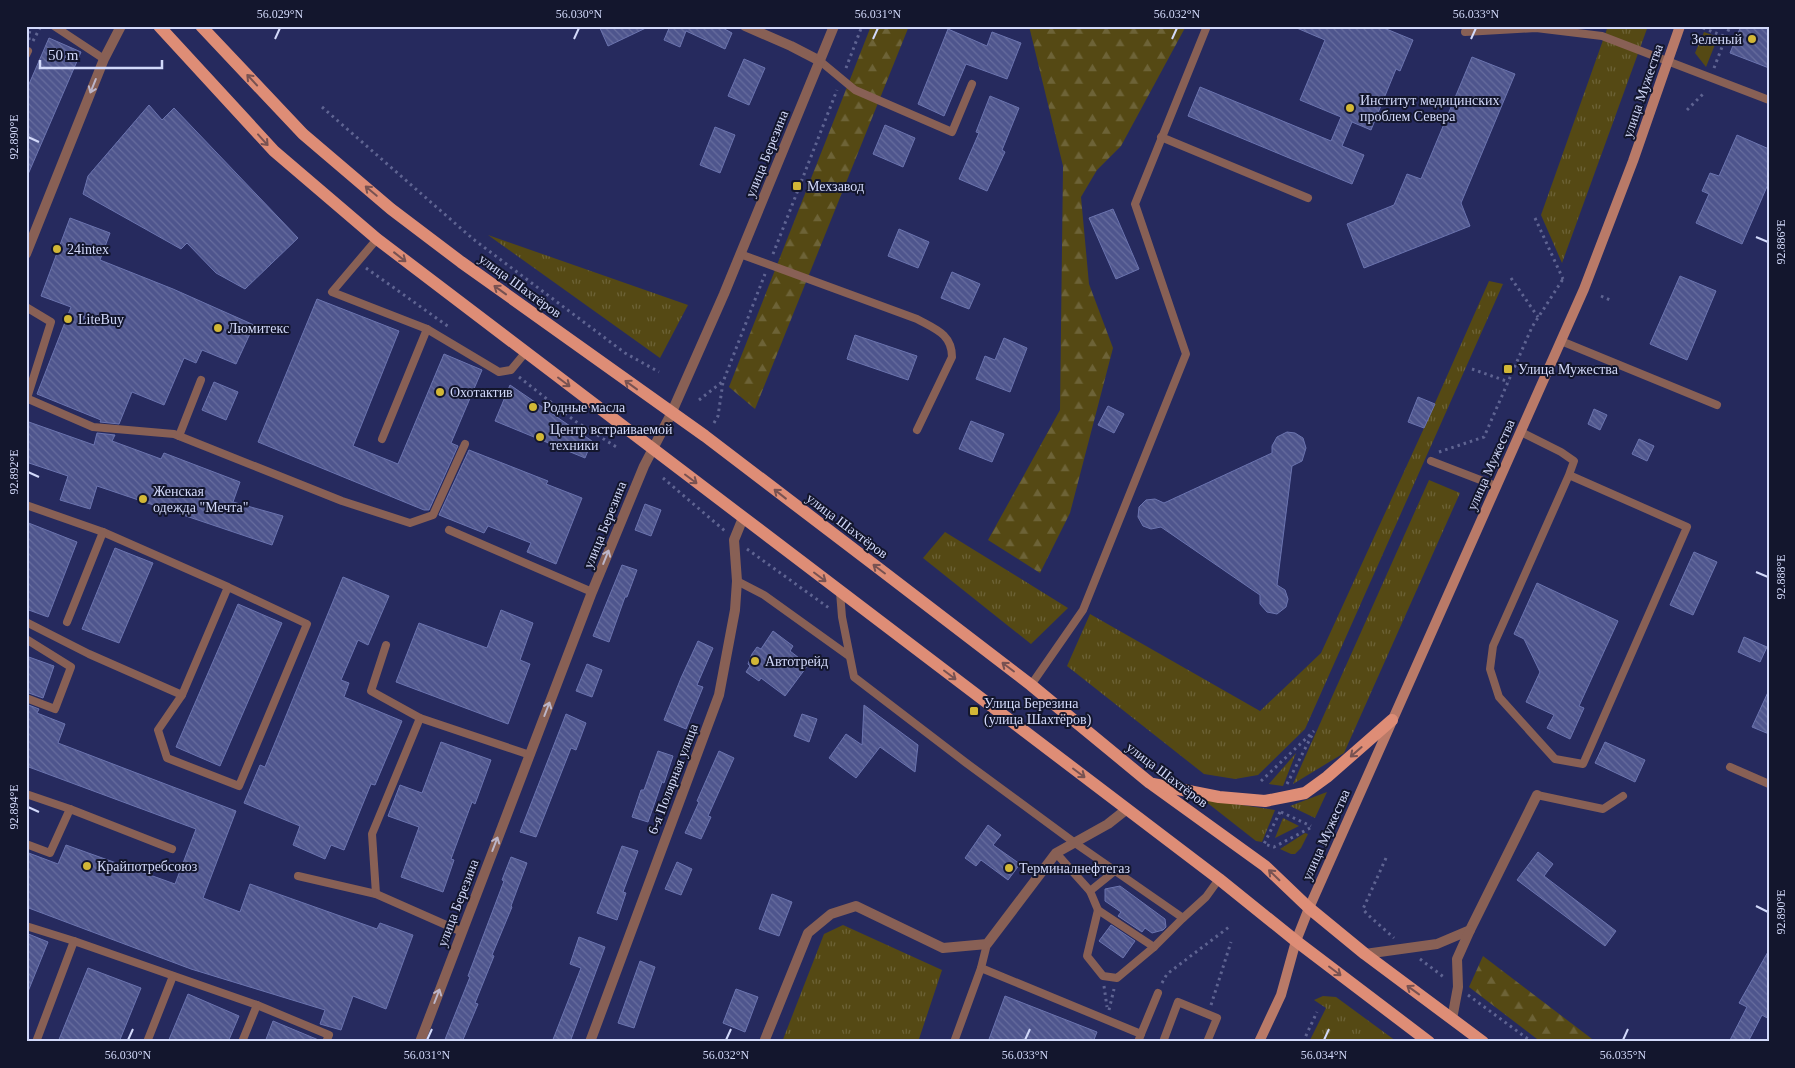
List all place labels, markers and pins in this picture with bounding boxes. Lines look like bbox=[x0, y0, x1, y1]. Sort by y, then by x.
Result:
place label: Зеленый bbox=[1691, 32, 1742, 47]
marker: Зеленый bbox=[1746, 33, 1758, 45]
place label: Институт медицинских проблем Севера bbox=[1360, 93, 1499, 124]
marker: Институт медицинских проблем Севера bbox=[1344, 102, 1356, 114]
place label: Мехзавод bbox=[807, 179, 864, 194]
marker: Мехзавод bbox=[791, 180, 803, 192]
place label: 24intex bbox=[67, 242, 109, 257]
marker: 24intex bbox=[51, 243, 63, 255]
place label: LiteBuy bbox=[78, 312, 124, 327]
marker: LiteBuy bbox=[62, 313, 74, 325]
place label: Люмитекс bbox=[228, 321, 289, 336]
marker: Люмитекс bbox=[212, 322, 224, 334]
place label: Улица Мужества bbox=[1518, 362, 1619, 377]
marker: Улица Мужества bbox=[1502, 363, 1514, 375]
place label: Охотактив bbox=[450, 385, 513, 400]
marker: Охотактив bbox=[434, 386, 446, 398]
place label: Родные масла bbox=[543, 400, 626, 415]
marker: Родные масла bbox=[527, 401, 539, 413]
place label: Центр встраиваемой техники bbox=[550, 422, 673, 453]
marker: Центр встраиваемой техники bbox=[534, 431, 546, 443]
place label: Женская одежда "Мечта" bbox=[153, 484, 249, 515]
marker: Женская одежда "Мечта" bbox=[137, 493, 149, 505]
place label: Автотрейд bbox=[765, 654, 828, 669]
marker: Автотрейд bbox=[749, 655, 761, 667]
place label: Улица Березина (улица Шахтёров) bbox=[984, 696, 1092, 728]
marker: Улица Березина (улица Шахтёров) bbox=[968, 705, 980, 717]
place label: Крайпотребсоюз bbox=[97, 859, 198, 874]
marker: Крайпотребсоюз bbox=[81, 860, 93, 872]
place label: Терминалнефтегаз bbox=[1019, 861, 1130, 876]
marker: Терминалнефтегаз bbox=[1003, 862, 1015, 874]

